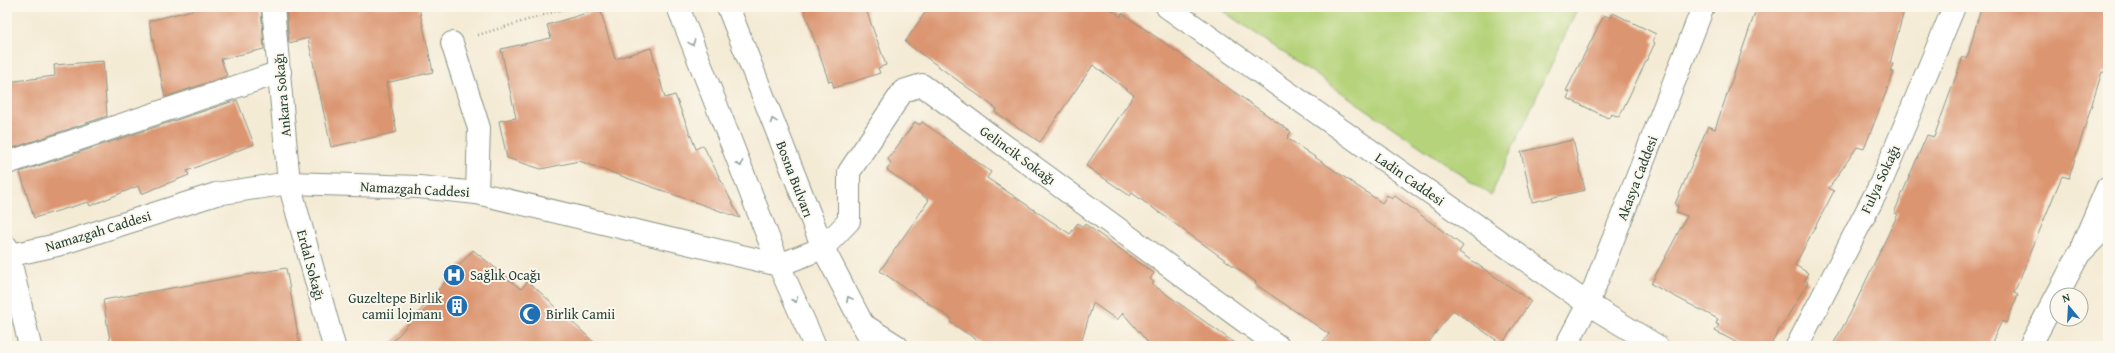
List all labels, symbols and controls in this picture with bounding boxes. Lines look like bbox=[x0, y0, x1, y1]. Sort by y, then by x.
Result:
one-way arrow bbox=[688, 40, 696, 47]
street label: Ankara Sokağı bbox=[268, 52, 296, 138]
one-way arrow bbox=[769, 117, 777, 124]
street label: Gelincik Sokağı bbox=[976, 121, 1060, 189]
street label: Akasya Caddesi bbox=[1612, 133, 1662, 223]
street label: Bosna Bulvarı bbox=[771, 138, 819, 220]
street label: Fulya Sokağı bbox=[1855, 141, 1905, 216]
street label: Ladin Caddesi bbox=[1371, 148, 1449, 210]
one-way arrow bbox=[735, 160, 743, 168]
street label: Namazgah Caddesi bbox=[360, 176, 470, 202]
street label: Namazgah Caddesi bbox=[43, 205, 153, 257]
street label: Erdal Sokağı bbox=[292, 227, 330, 303]
hospital icon: Sağlık Ocağı bbox=[441, 262, 467, 288]
place label: Sağlık Ocağı bbox=[470, 265, 541, 285]
north arrow bbox=[2049, 287, 2089, 327]
place label: Guzeltepe Birlik camii lojmanı bbox=[348, 288, 443, 324]
text: N bbox=[2060, 289, 2072, 306]
building icon: Guzeltepe Birlik camii lojmanı bbox=[444, 293, 470, 319]
one-way arrow bbox=[790, 296, 798, 304]
one-way arrow bbox=[847, 296, 854, 303]
mosque icon: Birlik Camii bbox=[517, 301, 543, 327]
place label: Birlik Camii bbox=[546, 304, 615, 324]

